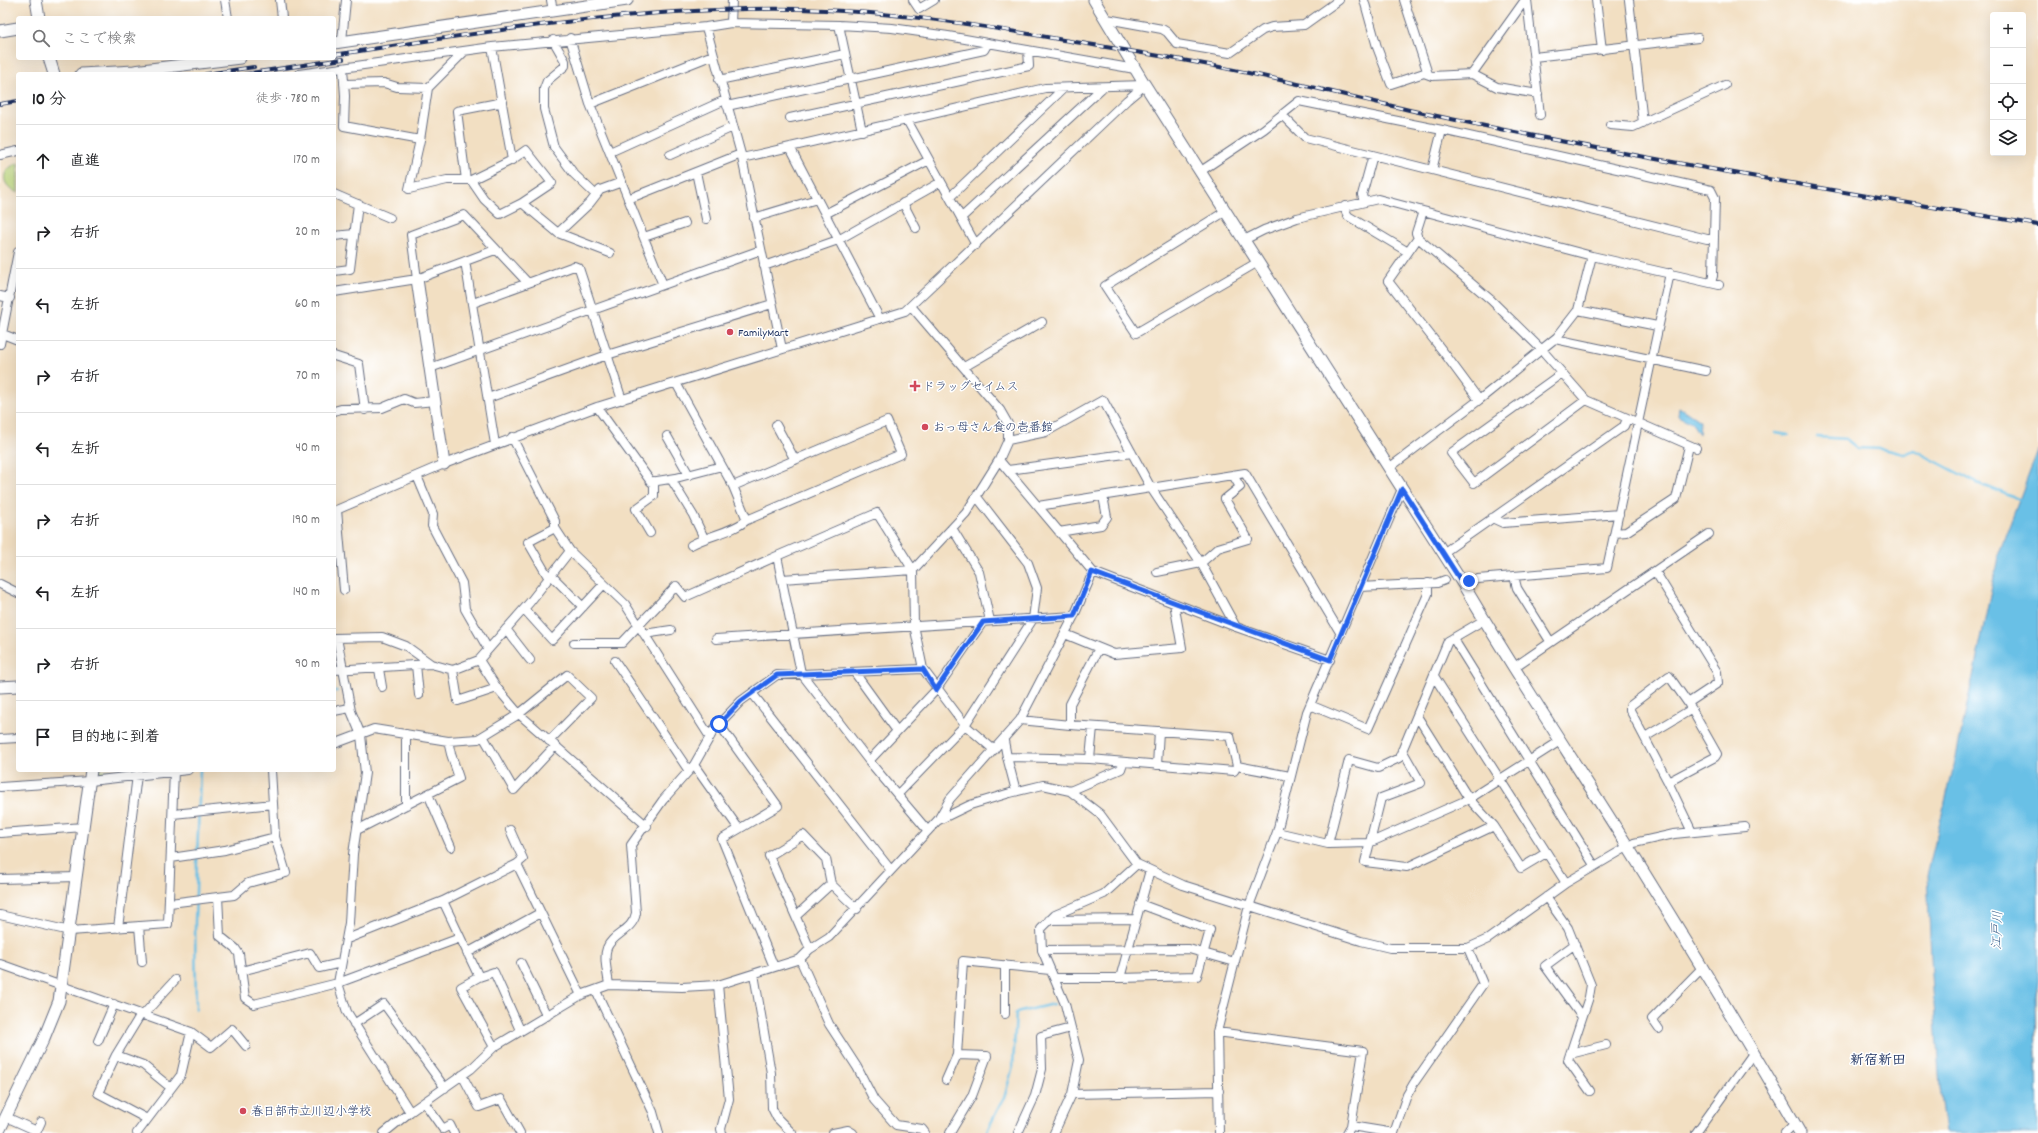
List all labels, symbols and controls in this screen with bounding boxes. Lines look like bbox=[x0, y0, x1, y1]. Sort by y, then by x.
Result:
map controls bbox=[1990, 12, 2026, 156]
button: + bbox=[1990, 12, 2026, 48]
search box bbox=[16, 16, 336, 60]
icon: search bbox=[30, 27, 52, 49]
text: ここで検索 bbox=[62, 29, 137, 51]
button: − bbox=[1990, 48, 2026, 84]
button: locate bbox=[1990, 84, 2026, 120]
text: 10 分 bbox=[32, 89, 66, 113]
text: 徒歩 · 780 m bbox=[256, 90, 320, 109]
button: layers bbox=[1990, 120, 2026, 156]
icon: ahead bbox=[32, 150, 54, 172]
text: 直進 bbox=[70, 151, 100, 173]
text: 170 m bbox=[293, 151, 320, 170]
icon: right bbox=[32, 222, 54, 244]
text: 右折 bbox=[70, 223, 100, 245]
text: 20 m bbox=[295, 223, 320, 242]
icon: left bbox=[32, 294, 54, 316]
text: 左折 bbox=[70, 295, 100, 317]
text: 60 m bbox=[295, 295, 320, 314]
place label: FamilyMart bbox=[738, 325, 789, 342]
marker: FamilyMart bbox=[725, 327, 735, 337]
icon: right bbox=[32, 366, 54, 388]
text: 右折 bbox=[70, 367, 100, 389]
text: 70 m bbox=[296, 367, 320, 386]
place label: ドラッグセイムス bbox=[923, 379, 1019, 396]
marker: ドラッグセイムス bbox=[910, 381, 920, 391]
place label: おっ母さん食の壱番館 bbox=[933, 420, 1053, 437]
marker: おっ母さん食の壱番館 bbox=[920, 422, 930, 432]
icon: left bbox=[32, 438, 54, 460]
text: 左折 bbox=[70, 439, 100, 461]
text: 40 m bbox=[296, 439, 320, 458]
icon: right bbox=[32, 510, 54, 532]
text: 右折 bbox=[70, 511, 100, 533]
text: 190 m bbox=[292, 511, 320, 530]
route end bbox=[1460, 572, 1478, 590]
icon: left bbox=[32, 582, 54, 604]
text: 左折 bbox=[70, 583, 100, 605]
text: 140 m bbox=[293, 583, 320, 602]
icon: right bbox=[32, 654, 54, 676]
text: 右折 bbox=[70, 655, 100, 677]
text: 90 m bbox=[295, 655, 320, 674]
route start bbox=[710, 715, 728, 733]
icon: arrive bbox=[32, 726, 54, 748]
text: 目的地に到着 bbox=[70, 727, 160, 749]
water label: 江戸川 bbox=[1988, 910, 2009, 950]
district label: 新宿新田 bbox=[1850, 1051, 1906, 1071]
place label: 春日部市立川辺小学校 bbox=[251, 1104, 371, 1121]
marker: 春日部市立川辺小学校 bbox=[238, 1106, 248, 1116]

